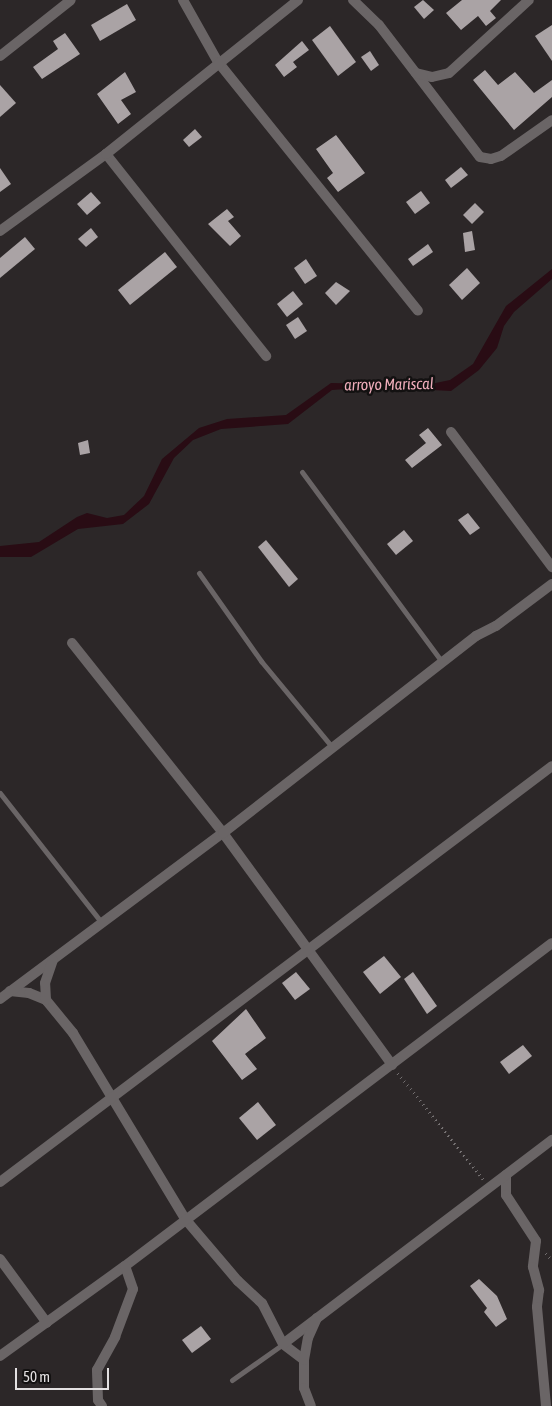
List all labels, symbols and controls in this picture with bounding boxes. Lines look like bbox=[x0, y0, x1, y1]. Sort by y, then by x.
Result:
water label: arroyo Mariscal bbox=[344, 374, 434, 394]
scale bar bbox=[18, 1358, 111, 1390]
text: 50 m bbox=[23, 1368, 50, 1385]

